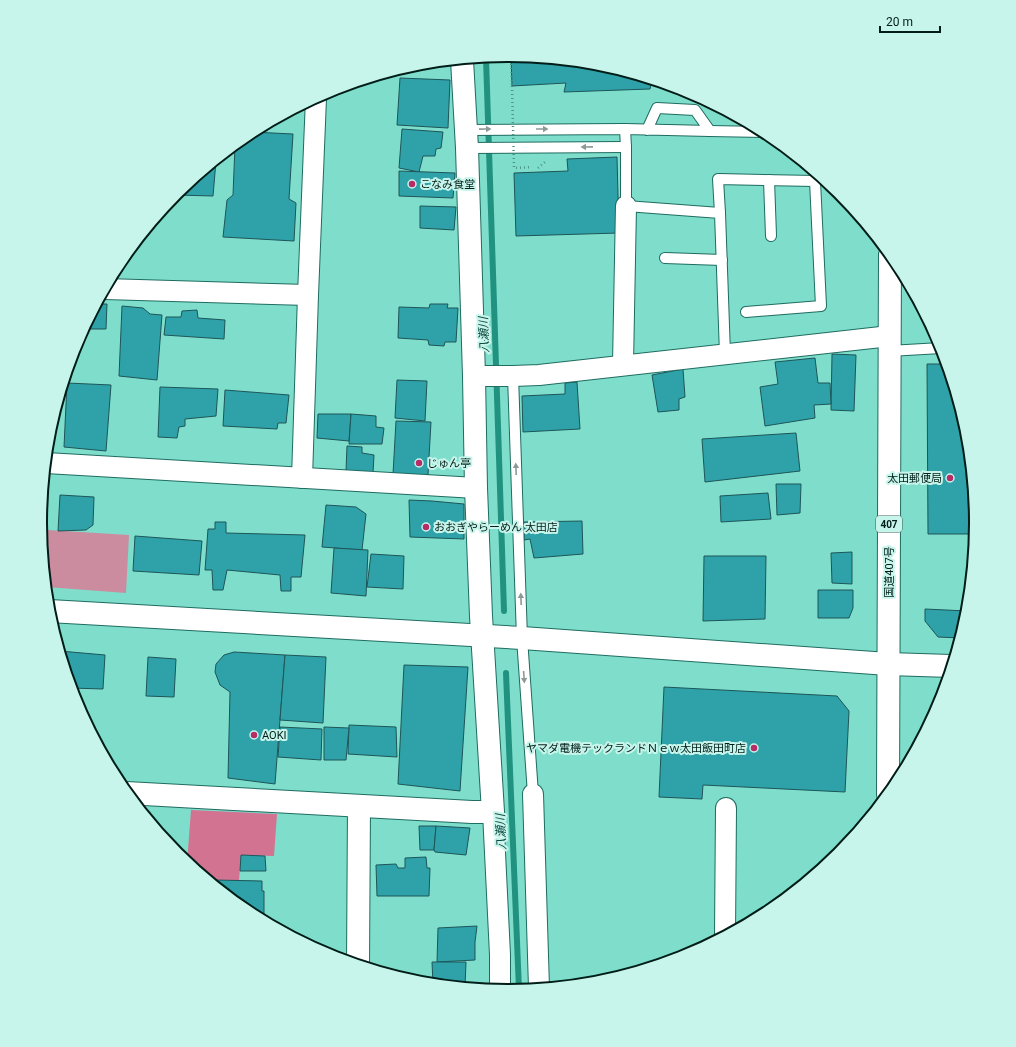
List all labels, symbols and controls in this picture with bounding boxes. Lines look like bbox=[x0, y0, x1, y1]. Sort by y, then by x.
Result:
scale bar bbox=[880, 8, 940, 34]
text: 20 m bbox=[886, 15, 913, 29]
one-way arrow bbox=[479, 126, 492, 132]
one-way arrow bbox=[536, 126, 549, 132]
one-way arrow bbox=[580, 144, 593, 150]
place label: こなみ食堂 bbox=[420, 178, 475, 191]
marker: こなみ食堂 bbox=[407, 179, 417, 189]
water label: 八瀬川 bbox=[476, 315, 492, 353]
place label: じゅん亭 bbox=[427, 457, 471, 470]
marker: じゅん亭 bbox=[414, 458, 424, 468]
one-way arrow bbox=[513, 463, 520, 475]
place label: 太田郵便局 bbox=[887, 472, 942, 485]
marker: 太田郵便局 bbox=[945, 473, 955, 483]
road number: 407 bbox=[876, 516, 902, 532]
place label: おおぎやらーめん 太田店 bbox=[434, 521, 558, 534]
marker: おおぎやらーめん 太田店 bbox=[421, 522, 431, 532]
street label: 国道407号 bbox=[883, 546, 896, 598]
one-way arrow bbox=[517, 593, 524, 605]
one-way arrow bbox=[521, 671, 528, 683]
place label: AOKI bbox=[262, 729, 287, 742]
marker: AOKI bbox=[249, 730, 259, 740]
place label: ヤマダ電機テックランドＮｅｗ太田飯田町店 bbox=[526, 742, 746, 755]
marker: ヤマダ電機テックランドＮｅｗ太田飯田町店 bbox=[749, 743, 759, 753]
water label: 八瀬川 bbox=[493, 812, 509, 850]

